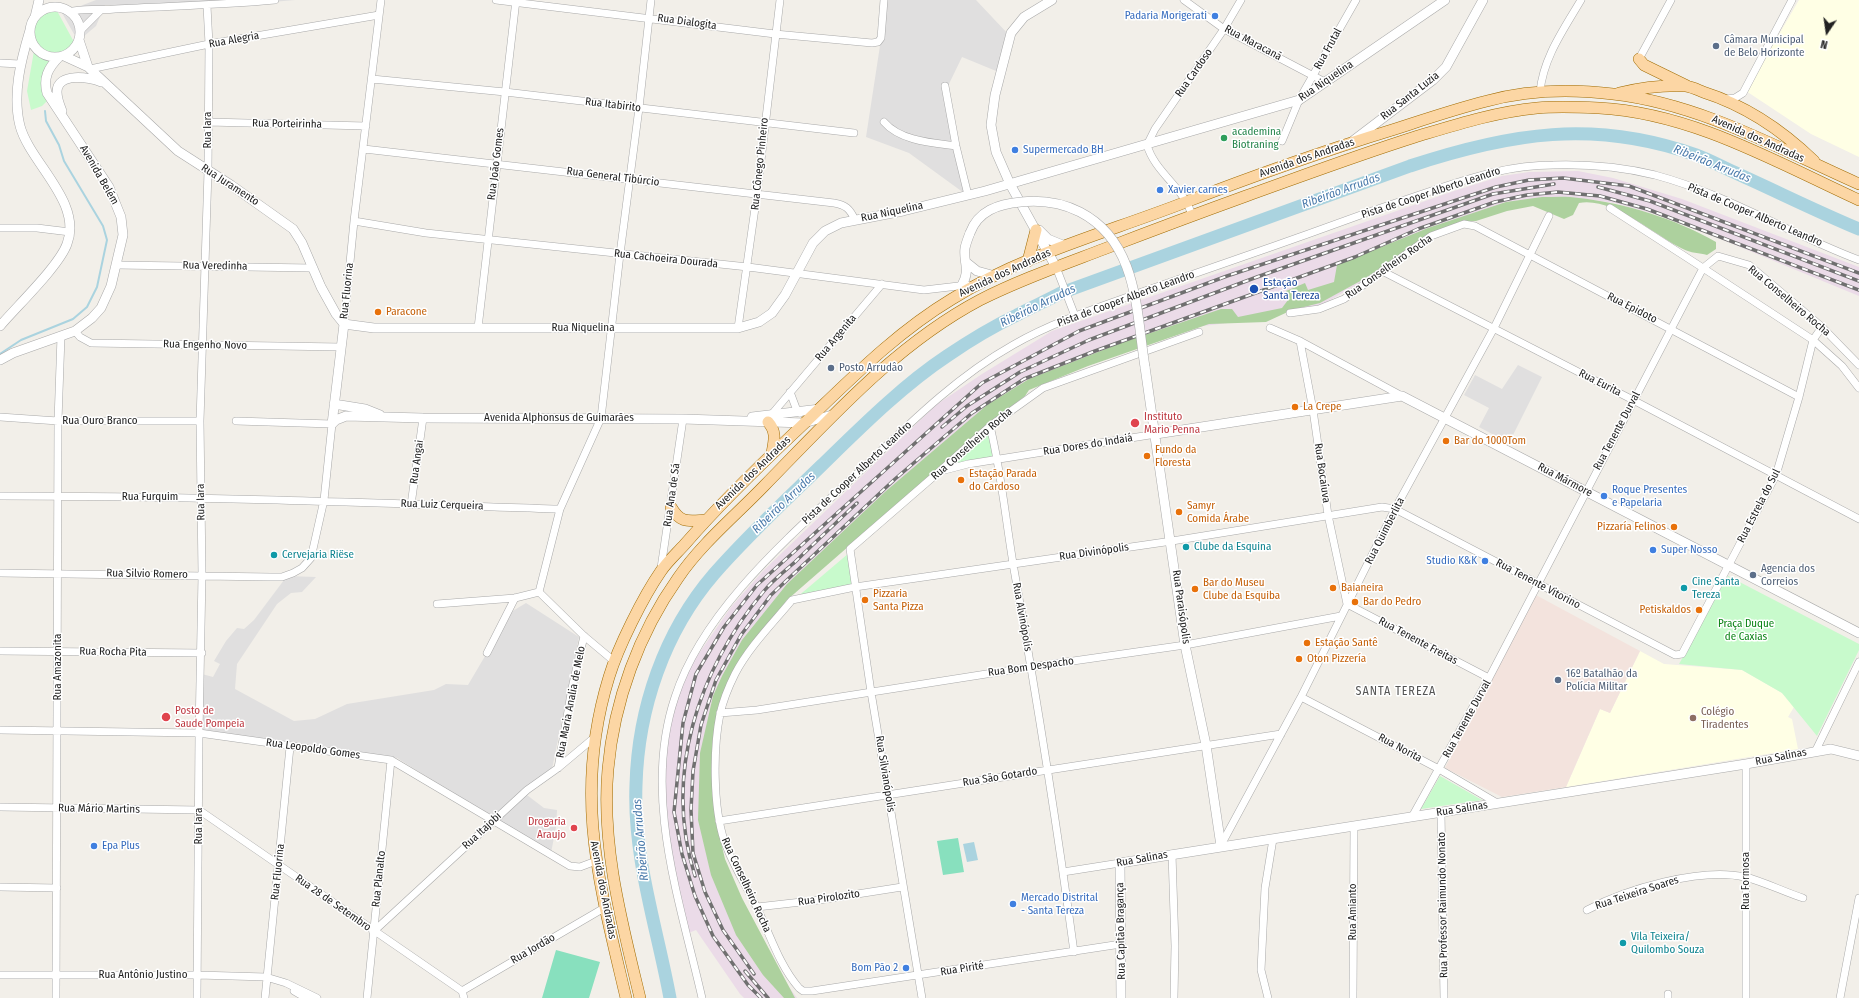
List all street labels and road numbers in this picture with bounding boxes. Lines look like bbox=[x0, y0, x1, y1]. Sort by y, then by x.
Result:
street label: Rua Dialogita bbox=[657, 11, 717, 33]
street label: Rua Maracanã bbox=[1222, 22, 1284, 64]
street label: Rua Frutal bbox=[1311, 26, 1345, 72]
street label: Rua Alegria bbox=[208, 29, 260, 51]
street label: Rua Cardoso bbox=[1172, 46, 1216, 100]
street label: Rua Niquelina bbox=[1296, 58, 1356, 104]
street label: Rua Santa Luzia bbox=[1378, 69, 1442, 123]
street label: Rua Itabirito bbox=[584, 95, 642, 115]
street label: Rua Iara bbox=[201, 112, 215, 148]
street label: Avenida dos Andradas bbox=[1710, 113, 1806, 165]
street label: Rua Porteirinha bbox=[252, 117, 322, 131]
street label: Rua Cônego Pinheiro bbox=[749, 117, 771, 211]
street label: Rua João Gomes bbox=[485, 127, 507, 201]
street label: Avenida dos Andradas bbox=[1258, 136, 1356, 180]
street label: Avenida Belém bbox=[77, 143, 121, 207]
street label: Rua Juramento bbox=[199, 161, 261, 209]
street label: Pista de Cooper Alberto Leandro bbox=[1360, 164, 1502, 222]
street label: Rua General Tibúrcio bbox=[566, 165, 660, 189]
street label: Pista de Cooper Alberto Leandro bbox=[1686, 181, 1824, 249]
street label: Rua Niquelina bbox=[860, 199, 924, 225]
street label: Rua Conselheiro Rocha bbox=[1343, 232, 1435, 302]
street label: Avenida dos Andradas bbox=[957, 246, 1053, 300]
street label: Rua Cachoeira Dourada bbox=[613, 247, 719, 271]
street label: Rua Veredinha bbox=[182, 259, 248, 273]
street label: Rua Fluorina bbox=[337, 262, 357, 320]
street label: Rua Conselheiro Rocha bbox=[1745, 263, 1833, 339]
street label: Pista de Cooper Alberto Leandro bbox=[1055, 268, 1197, 330]
street label: Rua Epidoto bbox=[1605, 290, 1659, 326]
street label: Rua Argenita bbox=[813, 312, 859, 364]
street label: Rua Niquelina bbox=[551, 321, 615, 335]
street label: Rua Engenho Novo bbox=[163, 338, 247, 352]
street label: Rua Eurita bbox=[1577, 367, 1623, 399]
street label: Rua Tenente Durval bbox=[1591, 389, 1643, 473]
street label: Rua Conselheiro Rocha bbox=[929, 405, 1015, 483]
street label: Avenida Alphonsus de Guimarães bbox=[484, 411, 634, 425]
street label: Rua Ouro Branco bbox=[62, 414, 138, 428]
street label: Pista de Cooper Alberto Leandro bbox=[799, 419, 915, 527]
street label: Rua Dores do Indaiá bbox=[1042, 431, 1134, 459]
street label: Avenida dos Andradas bbox=[713, 434, 793, 512]
street label: Rua Angai bbox=[407, 439, 427, 485]
street label: Rua Bocaíuva bbox=[1311, 442, 1333, 504]
street label: Rua Mármore bbox=[1535, 460, 1595, 500]
street label: Rua Ana de Sá bbox=[661, 462, 683, 528]
street label: Rua Estrela do Sul bbox=[1735, 467, 1783, 545]
street label: Rua Iara bbox=[194, 483, 208, 521]
street label: Rua Furquim bbox=[122, 490, 178, 504]
street label: Rua Quimberlita bbox=[1362, 495, 1408, 567]
street label: Rua Luiz Cerqueira bbox=[400, 497, 484, 513]
street label: Rua Divinópolis bbox=[1058, 541, 1130, 563]
street label: Rua Tenente Vitorino bbox=[1493, 556, 1583, 612]
street label: Rua Silvio Romero bbox=[106, 567, 188, 581]
street label: Rua Paraisópolis bbox=[1169, 569, 1193, 645]
street label: Rua Alvinópolis bbox=[1009, 582, 1035, 652]
street label: Rua Tenente Freitas bbox=[1376, 615, 1460, 667]
street label: Rua Amazonita bbox=[51, 634, 65, 700]
street label: Rua Rocha Pita bbox=[79, 645, 147, 659]
street label: Rua Maria Analia de Melo bbox=[554, 645, 588, 759]
street label: Rua Bom Despacho bbox=[987, 654, 1075, 680]
street label: Rua Tenente Durval bbox=[1440, 678, 1494, 760]
street label: Rua Norita bbox=[1376, 731, 1424, 765]
street label: Rua Silvianópolis bbox=[872, 735, 898, 813]
street label: Rua Leopoldo Gomes bbox=[265, 736, 361, 762]
street label: Rua Salinas bbox=[1754, 746, 1808, 768]
street label: Rua São Gotardo bbox=[962, 765, 1038, 789]
street label: Rua Salinas bbox=[1435, 798, 1489, 820]
street label: Rua Mário Martins bbox=[58, 802, 140, 816]
street label: Rua Iara bbox=[192, 808, 206, 844]
street label: Rua Itajobi bbox=[460, 810, 504, 852]
street label: Rua Professor Raimundo Nonato bbox=[1435, 832, 1451, 978]
street label: Rua Conselheiro Rocha bbox=[718, 835, 774, 935]
street label: Avenida dos Andradas bbox=[587, 840, 619, 940]
street label: Rua Fluorina bbox=[268, 843, 288, 901]
street label: Rua Salinas bbox=[1115, 848, 1169, 870]
street label: Rua Planalto bbox=[369, 850, 389, 908]
street label: Rua Formosa bbox=[1739, 852, 1753, 910]
street label: Rua 28 de Setembro bbox=[292, 872, 374, 934]
street label: Rua Teixeira Soares bbox=[1594, 873, 1680, 913]
street label: Rua Capitão Bragança bbox=[1114, 882, 1128, 980]
street label: Rua Amianto bbox=[1346, 883, 1360, 941]
street label: Rua Pirolozito bbox=[797, 887, 861, 909]
street label: Rua Jordão bbox=[508, 931, 558, 967]
street label: Rua Pirité bbox=[939, 959, 985, 979]
street label: Rua Antônio Justino bbox=[99, 968, 187, 982]

